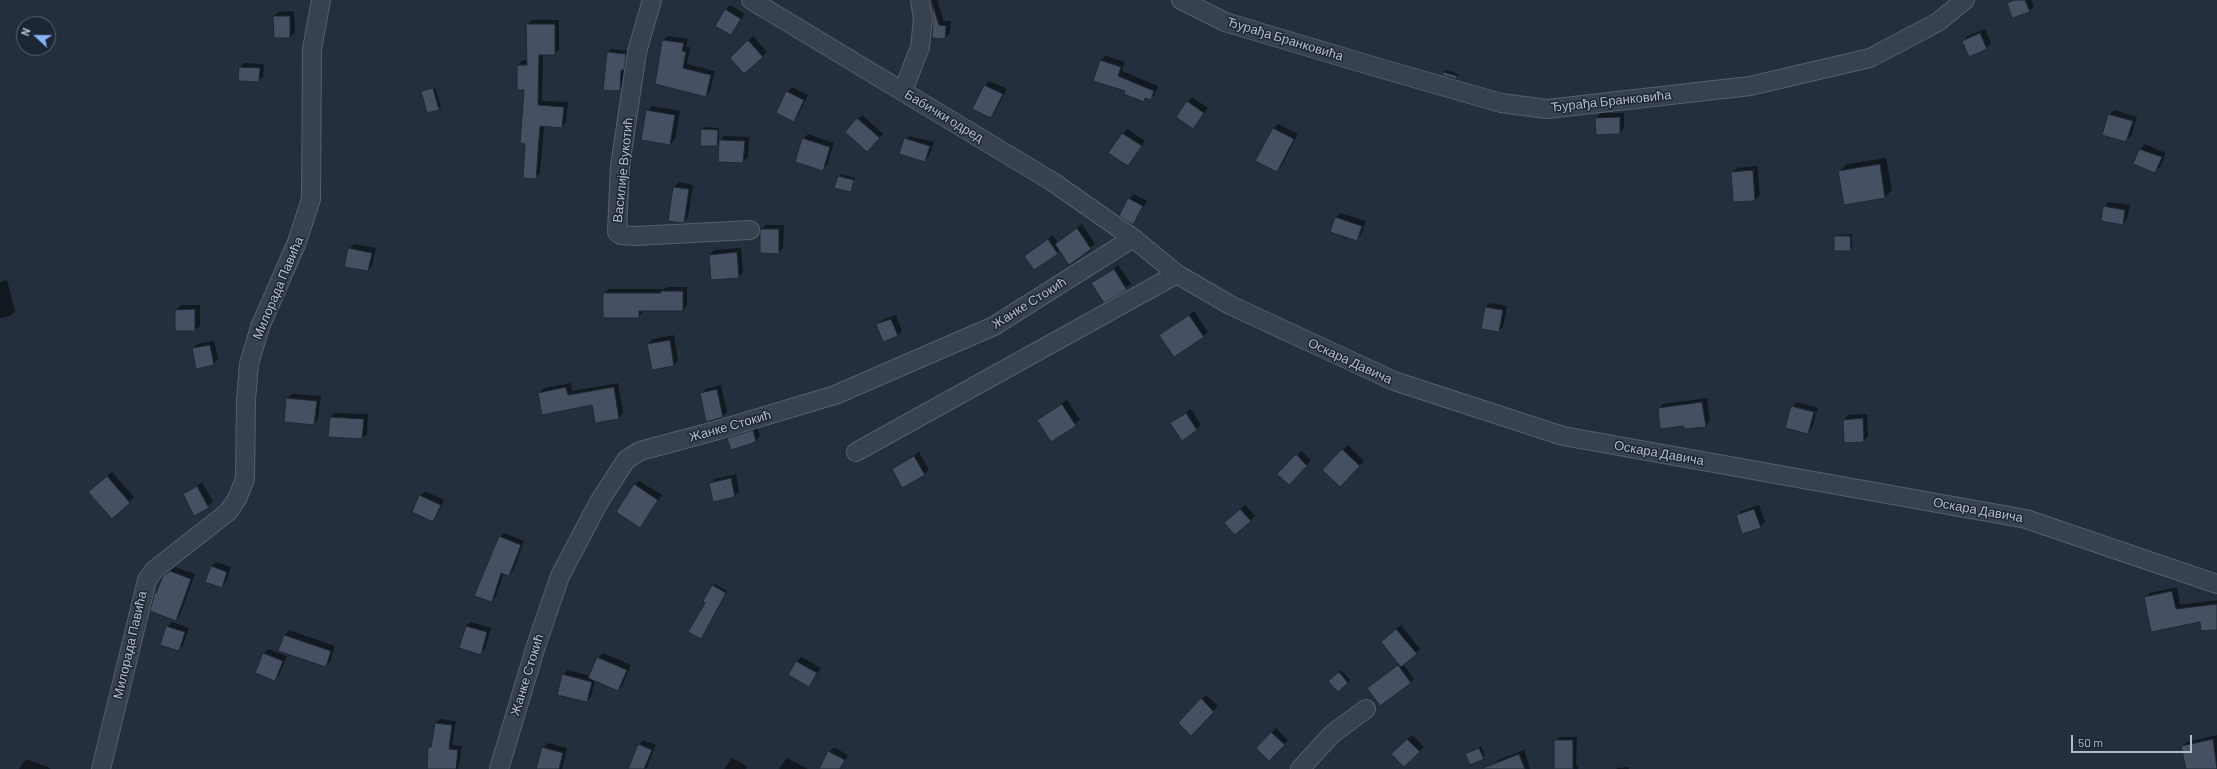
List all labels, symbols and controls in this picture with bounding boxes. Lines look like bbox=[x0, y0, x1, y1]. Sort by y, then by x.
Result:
street label: Ђурађа Бранковића bbox=[1225, 14, 1345, 64]
north arrow bbox=[16, 16, 56, 56]
text: N bbox=[18, 26, 33, 38]
street label: Бабички одред bbox=[902, 86, 986, 146]
street label: Ђурађа Бранковића bbox=[1550, 87, 1672, 115]
street label: Василије Вукотић bbox=[610, 117, 636, 223]
street label: Милорада Павића bbox=[249, 234, 307, 342]
street label: Жанке Стокић bbox=[989, 274, 1069, 332]
street label: Оскара Давича bbox=[1305, 335, 1395, 387]
street label: Жанке Стокић bbox=[687, 407, 773, 445]
street label: Оскара Давича bbox=[1613, 437, 1705, 469]
street label: Оскара Давича bbox=[1932, 494, 2024, 526]
street label: Милорада Павића bbox=[110, 590, 150, 700]
street label: Жанке Стокић bbox=[507, 632, 547, 718]
scale bar bbox=[2073, 727, 2194, 753]
text: 50 m bbox=[2078, 735, 2103, 749]

